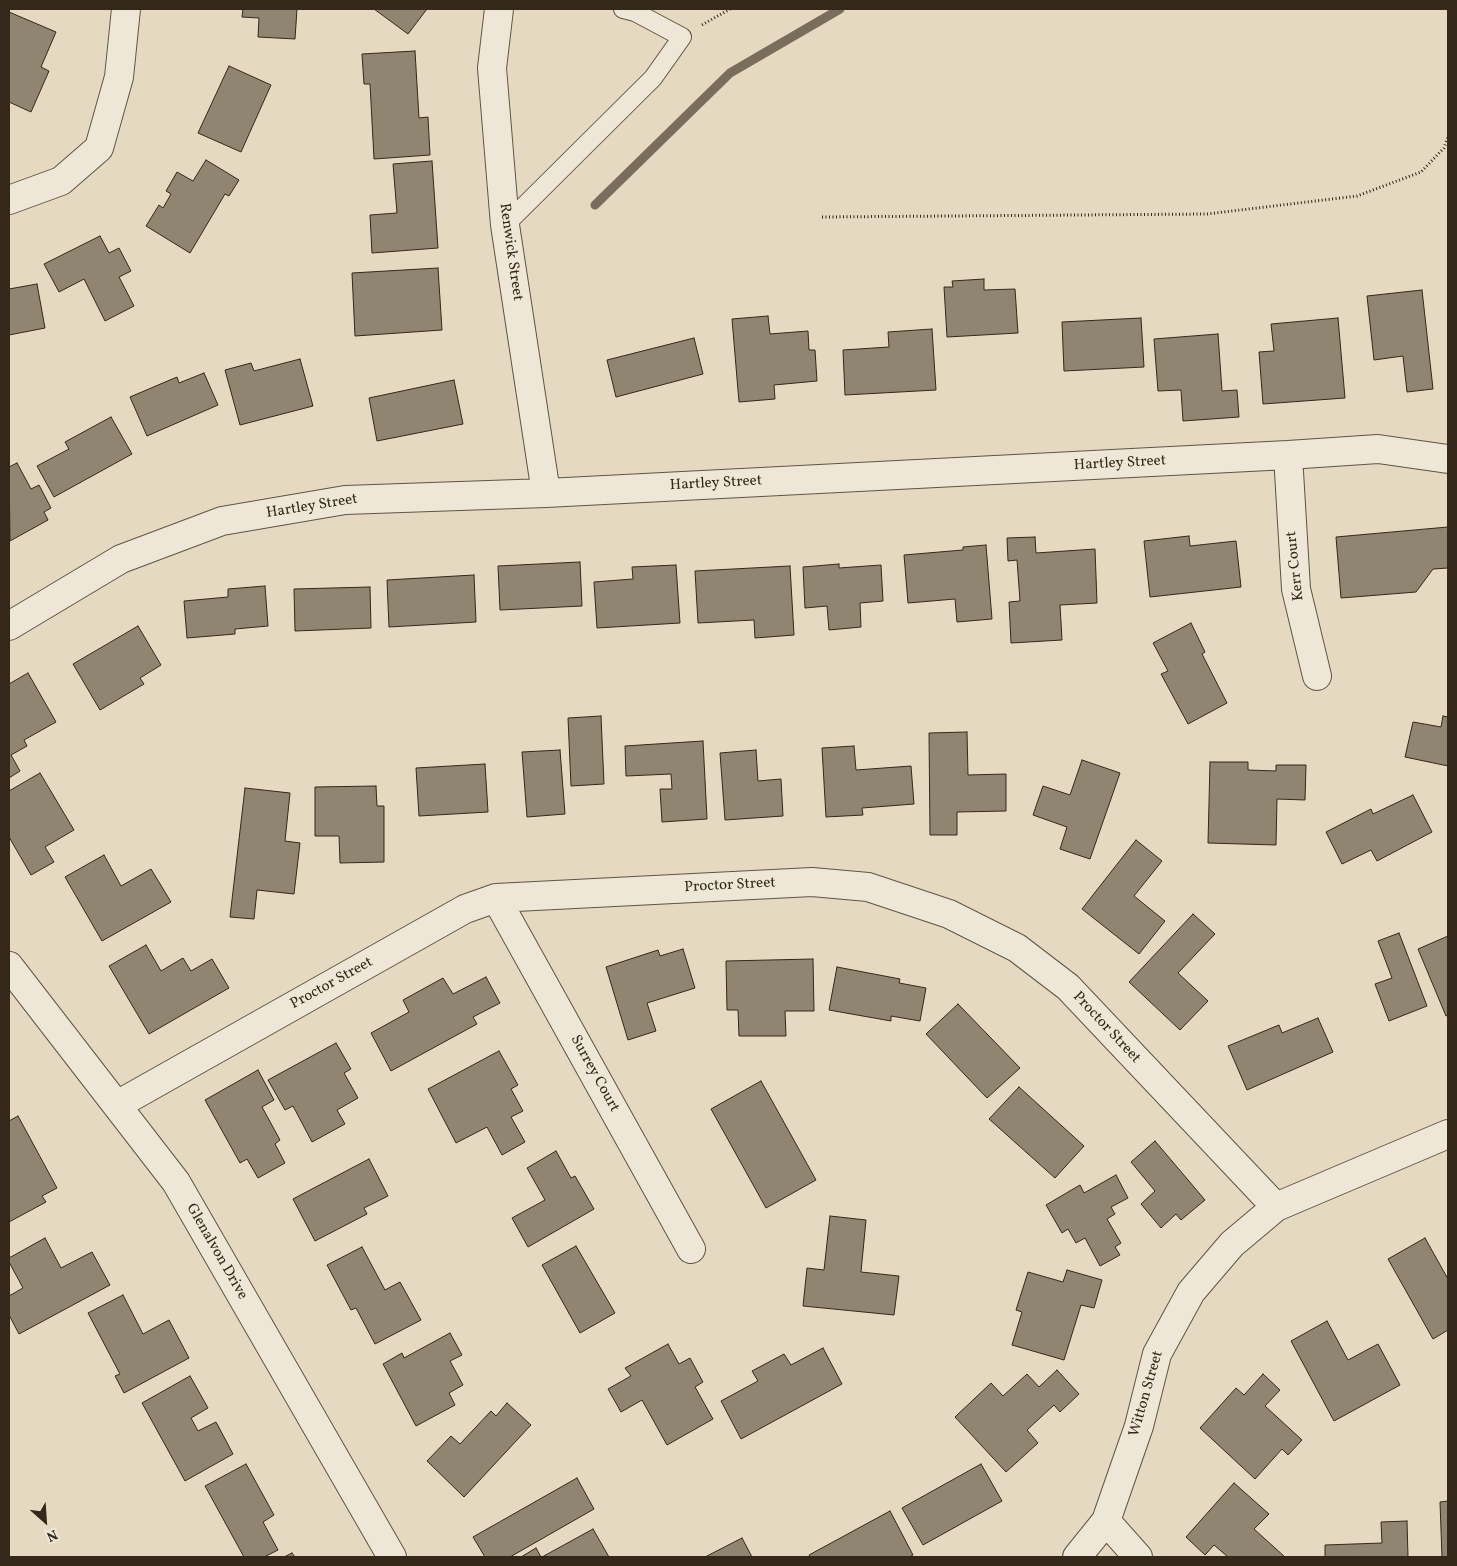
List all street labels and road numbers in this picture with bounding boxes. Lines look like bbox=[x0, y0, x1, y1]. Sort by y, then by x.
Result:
street label: Renwick Street bbox=[494, 202, 526, 302]
street label: Hartley Street bbox=[1073, 453, 1167, 475]
street label: Hartley Street bbox=[669, 473, 763, 495]
street label: Hartley Street bbox=[265, 491, 359, 523]
street label: Kerr Court bbox=[1283, 530, 1309, 602]
street label: Proctor Street bbox=[684, 875, 776, 897]
street label: Proctor Street bbox=[288, 954, 376, 1014]
street label: Proctor Street bbox=[1068, 988, 1144, 1068]
street label: Surrey Court bbox=[565, 1032, 623, 1116]
street label: Glenalvon Drive bbox=[181, 1201, 251, 1303]
street label: Witton Street bbox=[1126, 1349, 1168, 1439]

